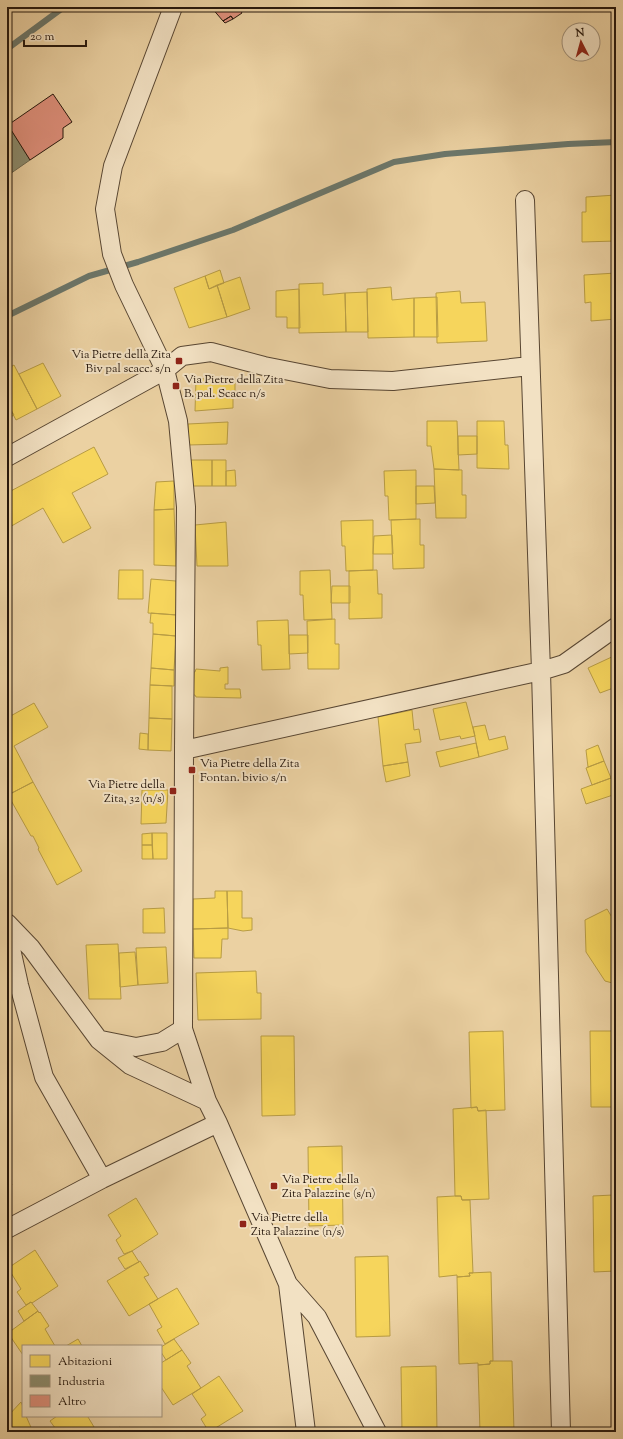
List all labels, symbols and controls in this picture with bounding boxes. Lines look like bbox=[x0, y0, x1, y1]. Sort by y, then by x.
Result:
scale bar bbox=[24, 22, 86, 48]
north arrow bbox=[561, 22, 601, 62]
text: N bbox=[574, 25, 585, 42]
text: 20 m bbox=[30, 28, 55, 46]
place label: Via Pietre della Zita Biv pal scacc. s/n bbox=[72, 346, 171, 378]
marker: Via Pietre della Zita Biv pal scacc. s/n bbox=[174, 356, 184, 366]
place label: Via Pietre della Zita B. pal. Scacc n/s bbox=[184, 371, 284, 403]
marker: Via Pietre della Zita B. pal. Scacc n/s bbox=[171, 381, 181, 391]
place label: Via Pietre della Zita Fontan. bivio s/n bbox=[200, 755, 300, 787]
marker: Via Pietre della Zita Fontan. bivio s/n bbox=[187, 765, 197, 775]
place label: Via Pietre della Zita, 32 (n/s) bbox=[88, 776, 165, 808]
marker: Via Pietre della Zita, 32 (n/s) bbox=[168, 786, 178, 796]
place label: Via Pietre della Zita Palazzine (s/n) bbox=[282, 1171, 376, 1203]
marker: Via Pietre della Zita Palazzine (s/n) bbox=[269, 1181, 279, 1191]
place label: Via Pietre della Zita Palazzine (n/s) bbox=[251, 1209, 345, 1241]
marker: Via Pietre della Zita Palazzine (n/s) bbox=[238, 1219, 248, 1229]
legend bbox=[22, 1345, 162, 1417]
text: Abitazioni bbox=[58, 1353, 113, 1371]
text: Industria bbox=[58, 1373, 105, 1391]
text: Altro bbox=[58, 1393, 87, 1411]

